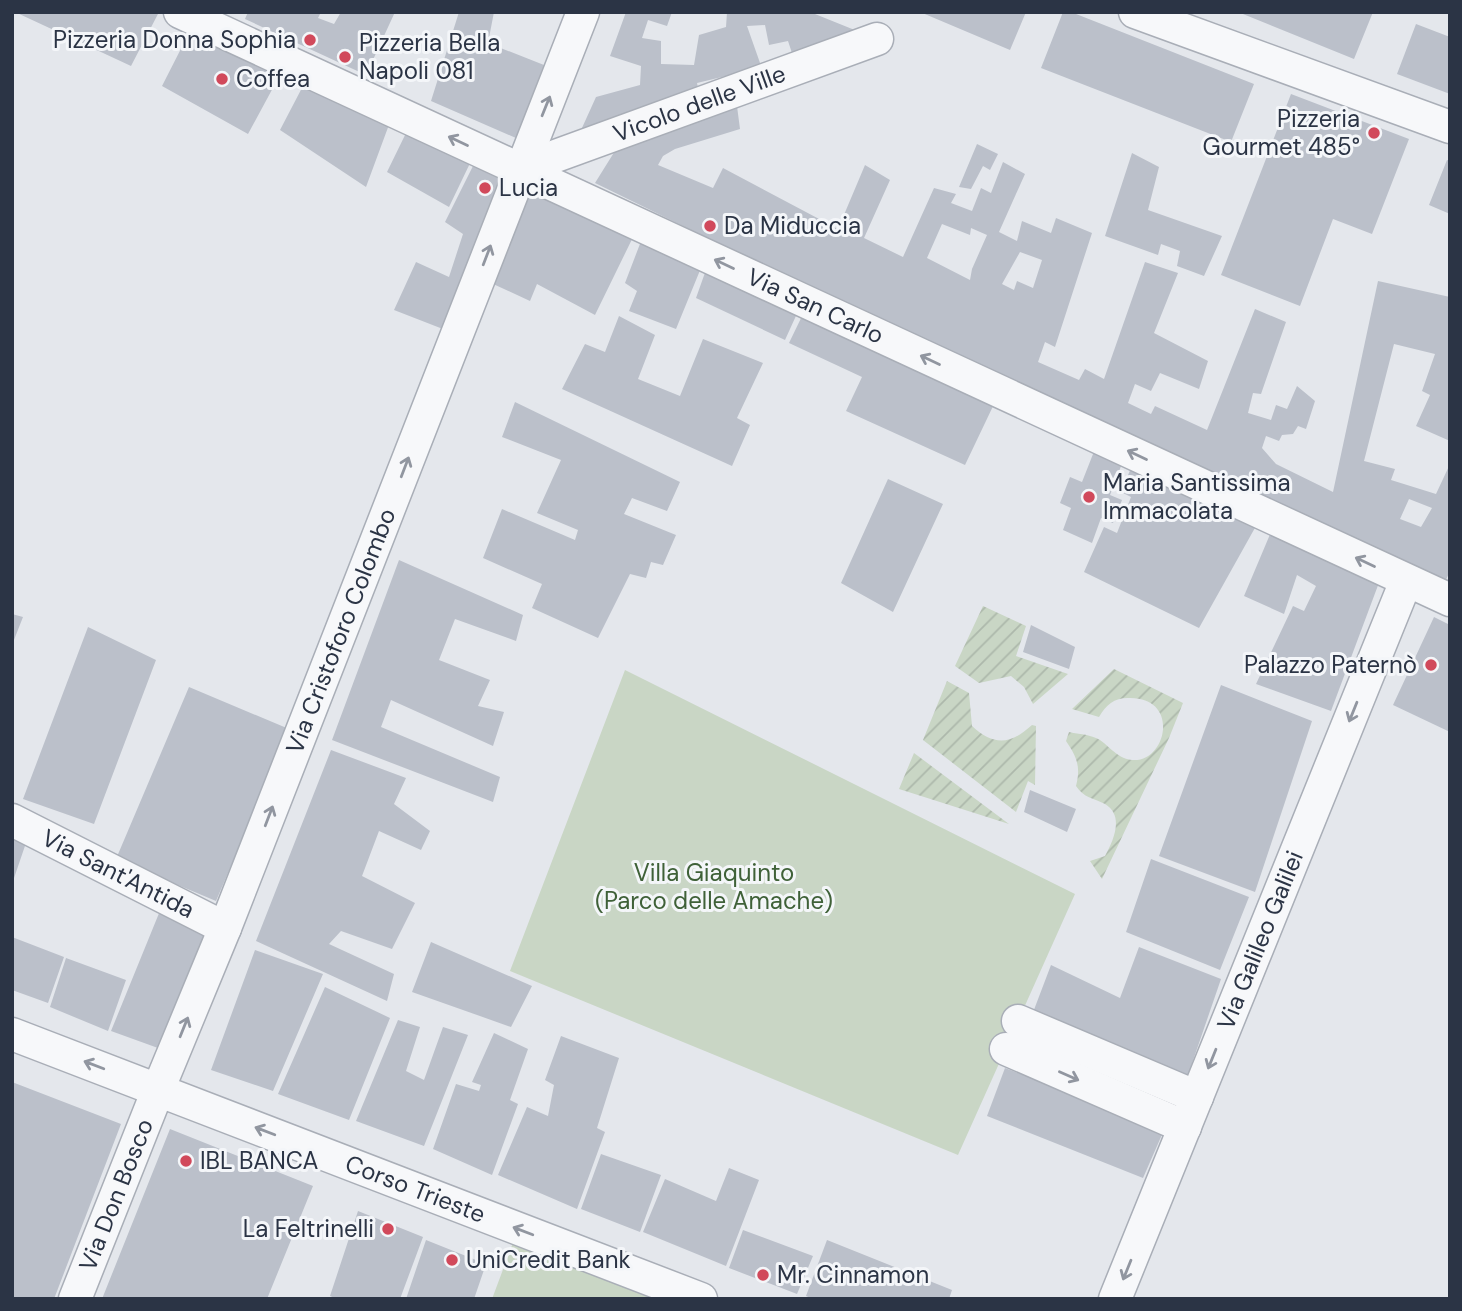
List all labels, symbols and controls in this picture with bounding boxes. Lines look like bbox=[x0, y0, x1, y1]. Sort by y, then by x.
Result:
place label: Pizzeria Donna Sophia bbox=[53, 24, 296, 55]
place label: Pizzeria Bella Napoli 081 bbox=[359, 27, 500, 86]
marker: Pizzeria Donna Sophia bbox=[302, 32, 318, 48]
marker: Pizzeria Bella Napoli 081 bbox=[337, 49, 353, 65]
street label: Vicolo delle Ville bbox=[609, 58, 790, 149]
place label: Coffea bbox=[236, 63, 310, 94]
marker: Coffea bbox=[214, 71, 230, 87]
one-way arrow bbox=[540, 95, 553, 117]
place label: Pizzeria Gourmet 485° bbox=[1203, 103, 1360, 162]
marker: Pizzeria Gourmet 485° bbox=[1366, 125, 1382, 141]
one-way arrow bbox=[448, 134, 470, 147]
place label: Lucia bbox=[499, 172, 558, 203]
marker: Lucia bbox=[477, 180, 493, 196]
place label: Da Miduccia bbox=[724, 210, 861, 241]
marker: Da Miduccia bbox=[702, 218, 718, 234]
one-way arrow bbox=[482, 244, 494, 266]
one-way arrow bbox=[714, 257, 735, 270]
street label: Via San Carlo bbox=[742, 261, 889, 351]
one-way arrow bbox=[920, 353, 942, 366]
one-way arrow bbox=[1127, 448, 1148, 462]
one-way arrow bbox=[399, 457, 412, 478]
place label: Maria Santissima Immacolata bbox=[1103, 467, 1291, 526]
marker: Maria Santissima Immacolata bbox=[1081, 489, 1097, 505]
street label: Via Cristoforo Colombo bbox=[279, 504, 402, 758]
one-way arrow bbox=[1355, 554, 1376, 568]
place label: Palazzo Paternò bbox=[1244, 649, 1417, 680]
marker: Palazzo Paternò bbox=[1423, 657, 1439, 673]
one-way arrow bbox=[1345, 701, 1358, 723]
one-way arrow bbox=[263, 806, 276, 827]
street label: Via Sant'Antida bbox=[37, 822, 200, 925]
street label: Via Galileo Galilei bbox=[1210, 846, 1310, 1034]
park label: Villa Giaquinto (Parco delle Amache) bbox=[595, 857, 833, 916]
one-way arrow bbox=[178, 1017, 191, 1038]
one-way arrow bbox=[1205, 1048, 1218, 1070]
one-way arrow bbox=[83, 1058, 105, 1071]
one-way arrow bbox=[1057, 1070, 1079, 1083]
street label: Via Don Bosco bbox=[72, 1114, 160, 1275]
one-way arrow bbox=[255, 1124, 277, 1137]
place label: IBL BANCA bbox=[200, 1145, 319, 1176]
street label: Corso Trieste bbox=[341, 1148, 490, 1230]
marker: IBL BANCA bbox=[178, 1153, 194, 1169]
place label: La Feltrinelli bbox=[243, 1213, 374, 1244]
marker: La Feltrinelli bbox=[380, 1221, 396, 1237]
one-way arrow bbox=[513, 1223, 535, 1236]
place label: UniCredit Bank bbox=[466, 1244, 631, 1275]
marker: UniCredit Bank bbox=[444, 1252, 460, 1268]
place label: Mr. Cinnamon bbox=[777, 1259, 929, 1290]
one-way arrow bbox=[1119, 1259, 1132, 1280]
marker: Mr. Cinnamon bbox=[755, 1267, 771, 1283]

